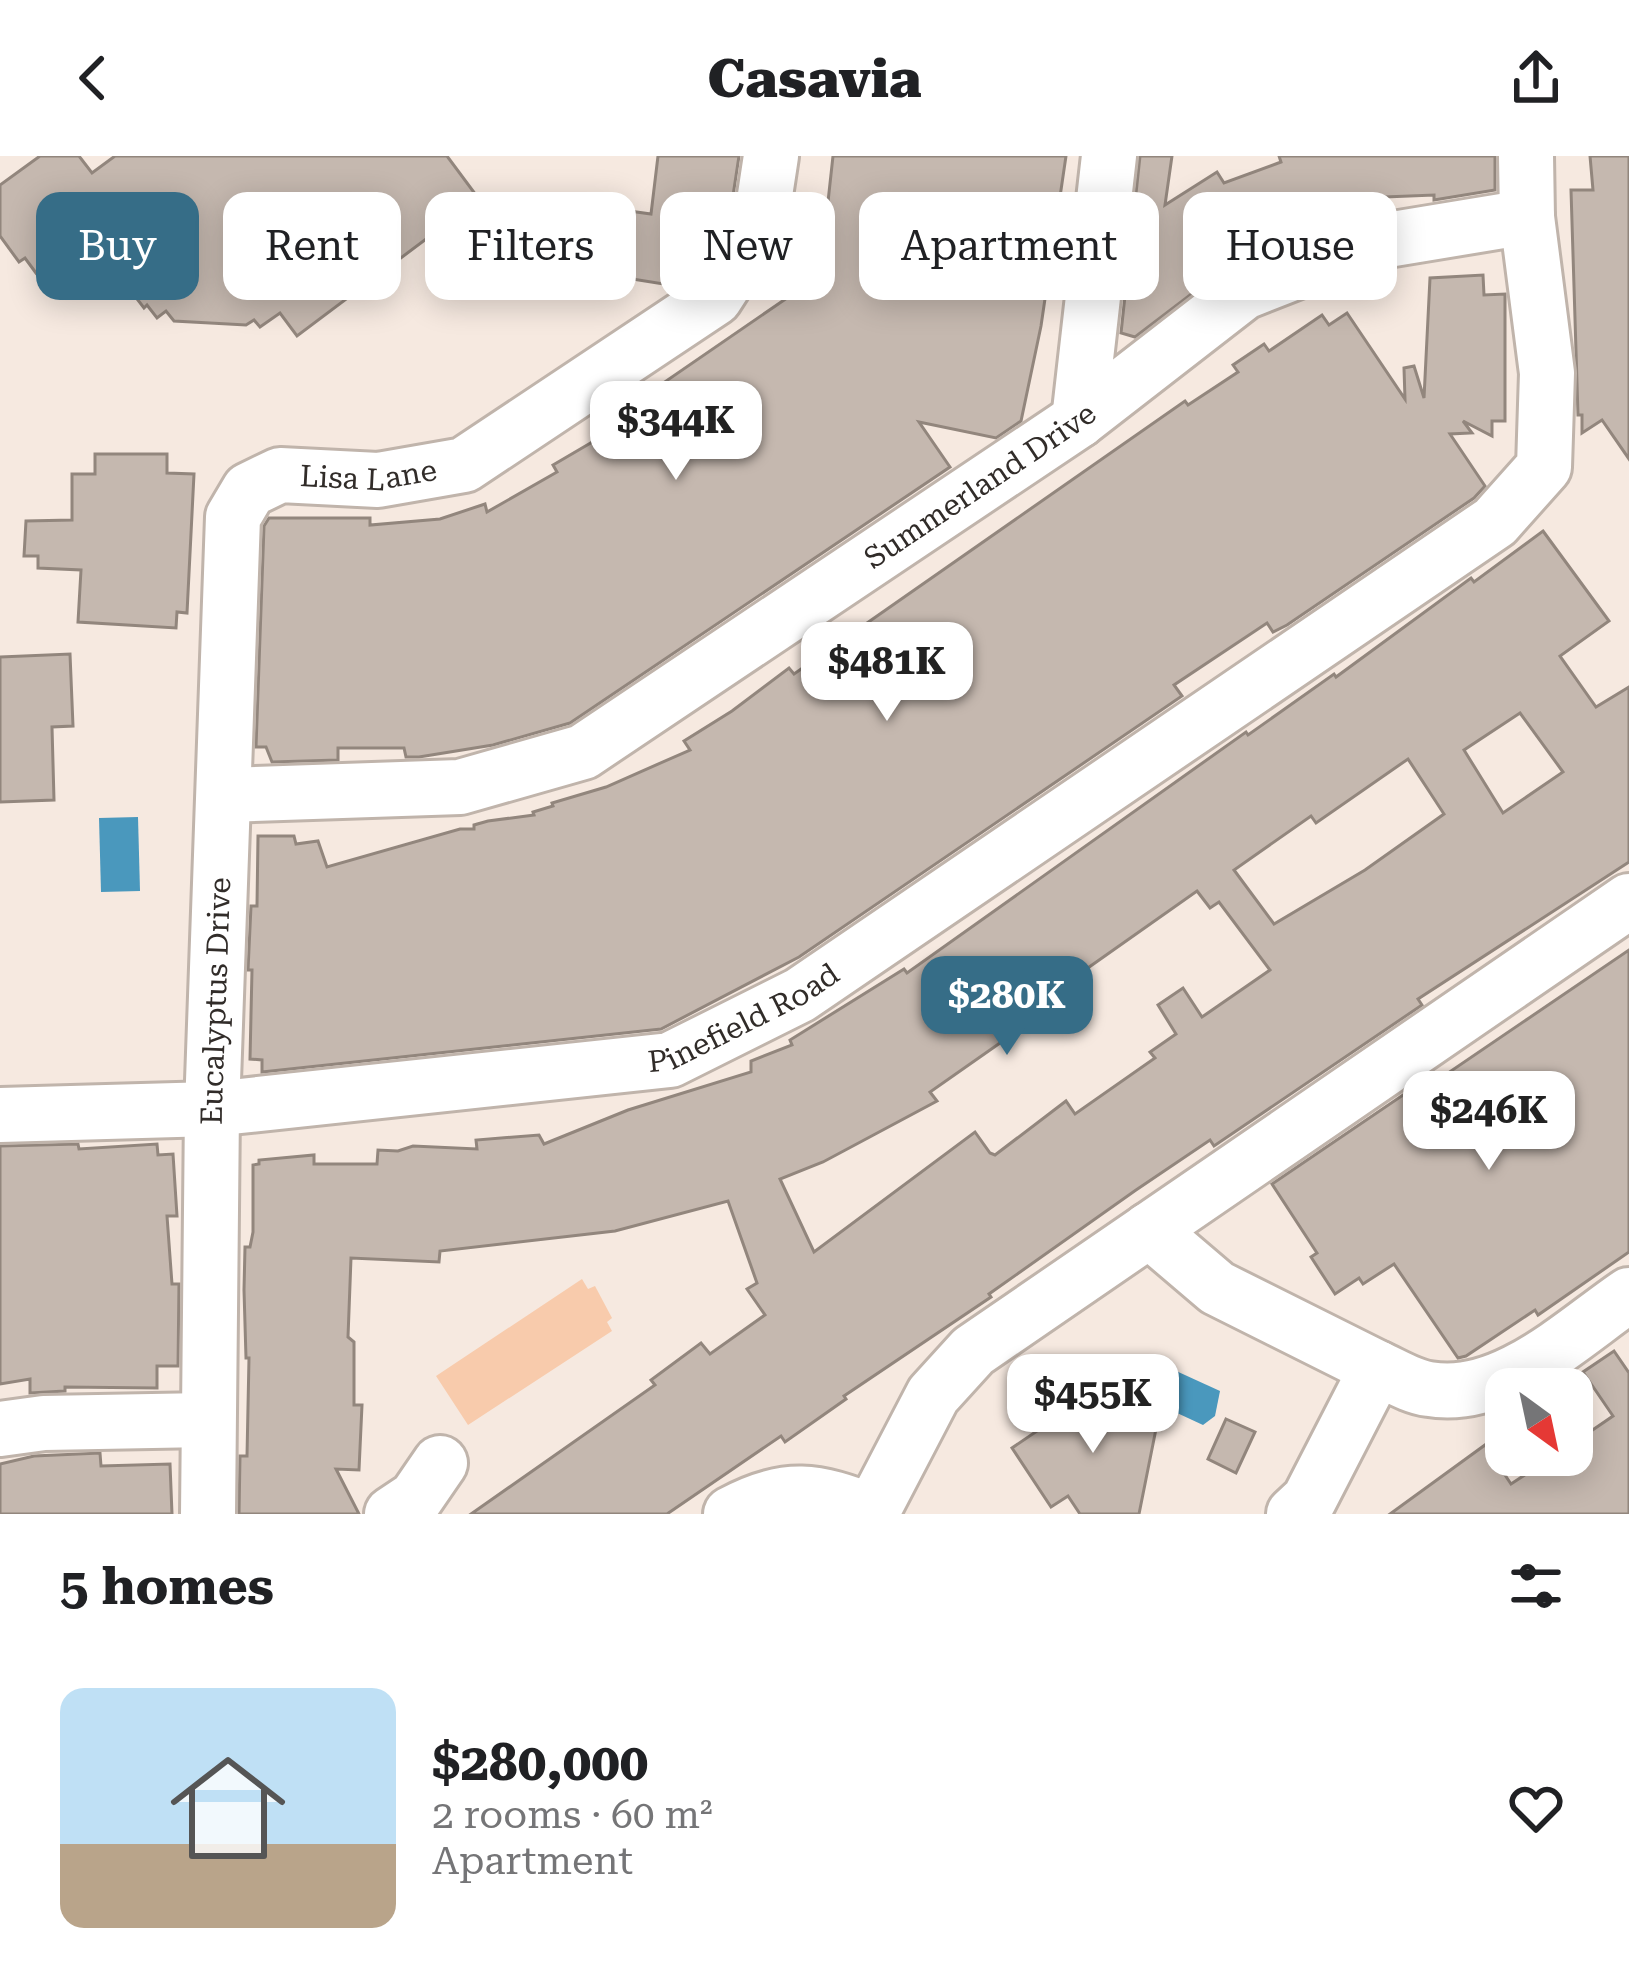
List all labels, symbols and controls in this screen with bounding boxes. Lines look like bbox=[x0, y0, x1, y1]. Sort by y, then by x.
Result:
icon: back bbox=[60, 45, 126, 111]
icon: share bbox=[1503, 45, 1569, 111]
text: Casavia bbox=[707, 47, 922, 110]
chip: Buy bbox=[36, 192, 199, 300]
chip: Rent bbox=[223, 192, 401, 300]
chip: Filters bbox=[425, 192, 636, 300]
chip: New bbox=[660, 192, 835, 300]
chip: Apartment bbox=[859, 192, 1159, 300]
chip: House bbox=[1183, 192, 1397, 300]
pin: $344K bbox=[592, 381, 760, 483]
street label: Summerland Drive bbox=[858, 396, 1103, 576]
text: $344K bbox=[617, 397, 735, 443]
street label: Lisa Lane bbox=[299, 452, 439, 497]
pin: $481K bbox=[803, 622, 971, 724]
text: $481K bbox=[828, 638, 946, 684]
street label: Eucalyptus Drive bbox=[194, 877, 237, 1125]
street label: Pinefield Road bbox=[646, 956, 845, 1079]
pin: $280K bbox=[923, 956, 1091, 1058]
text: $280K bbox=[948, 972, 1066, 1018]
pin: $246K bbox=[1405, 1071, 1573, 1173]
text: $246K bbox=[1430, 1087, 1548, 1133]
pin: $455K bbox=[1009, 1354, 1177, 1456]
north arrow bbox=[1485, 1368, 1593, 1476]
map controls bbox=[1485, 1368, 1593, 1476]
text: $455K bbox=[1034, 1370, 1152, 1416]
icon: filters bbox=[1503, 1553, 1569, 1619]
text: 5 homes bbox=[60, 1557, 274, 1616]
text: $280,000 bbox=[432, 1733, 648, 1792]
icon: home bbox=[156, 1736, 300, 1880]
icon: heart bbox=[1503, 1775, 1569, 1841]
text: 2 rooms · 60 m² bbox=[432, 1792, 713, 1838]
text: Apartment bbox=[432, 1838, 633, 1884]

